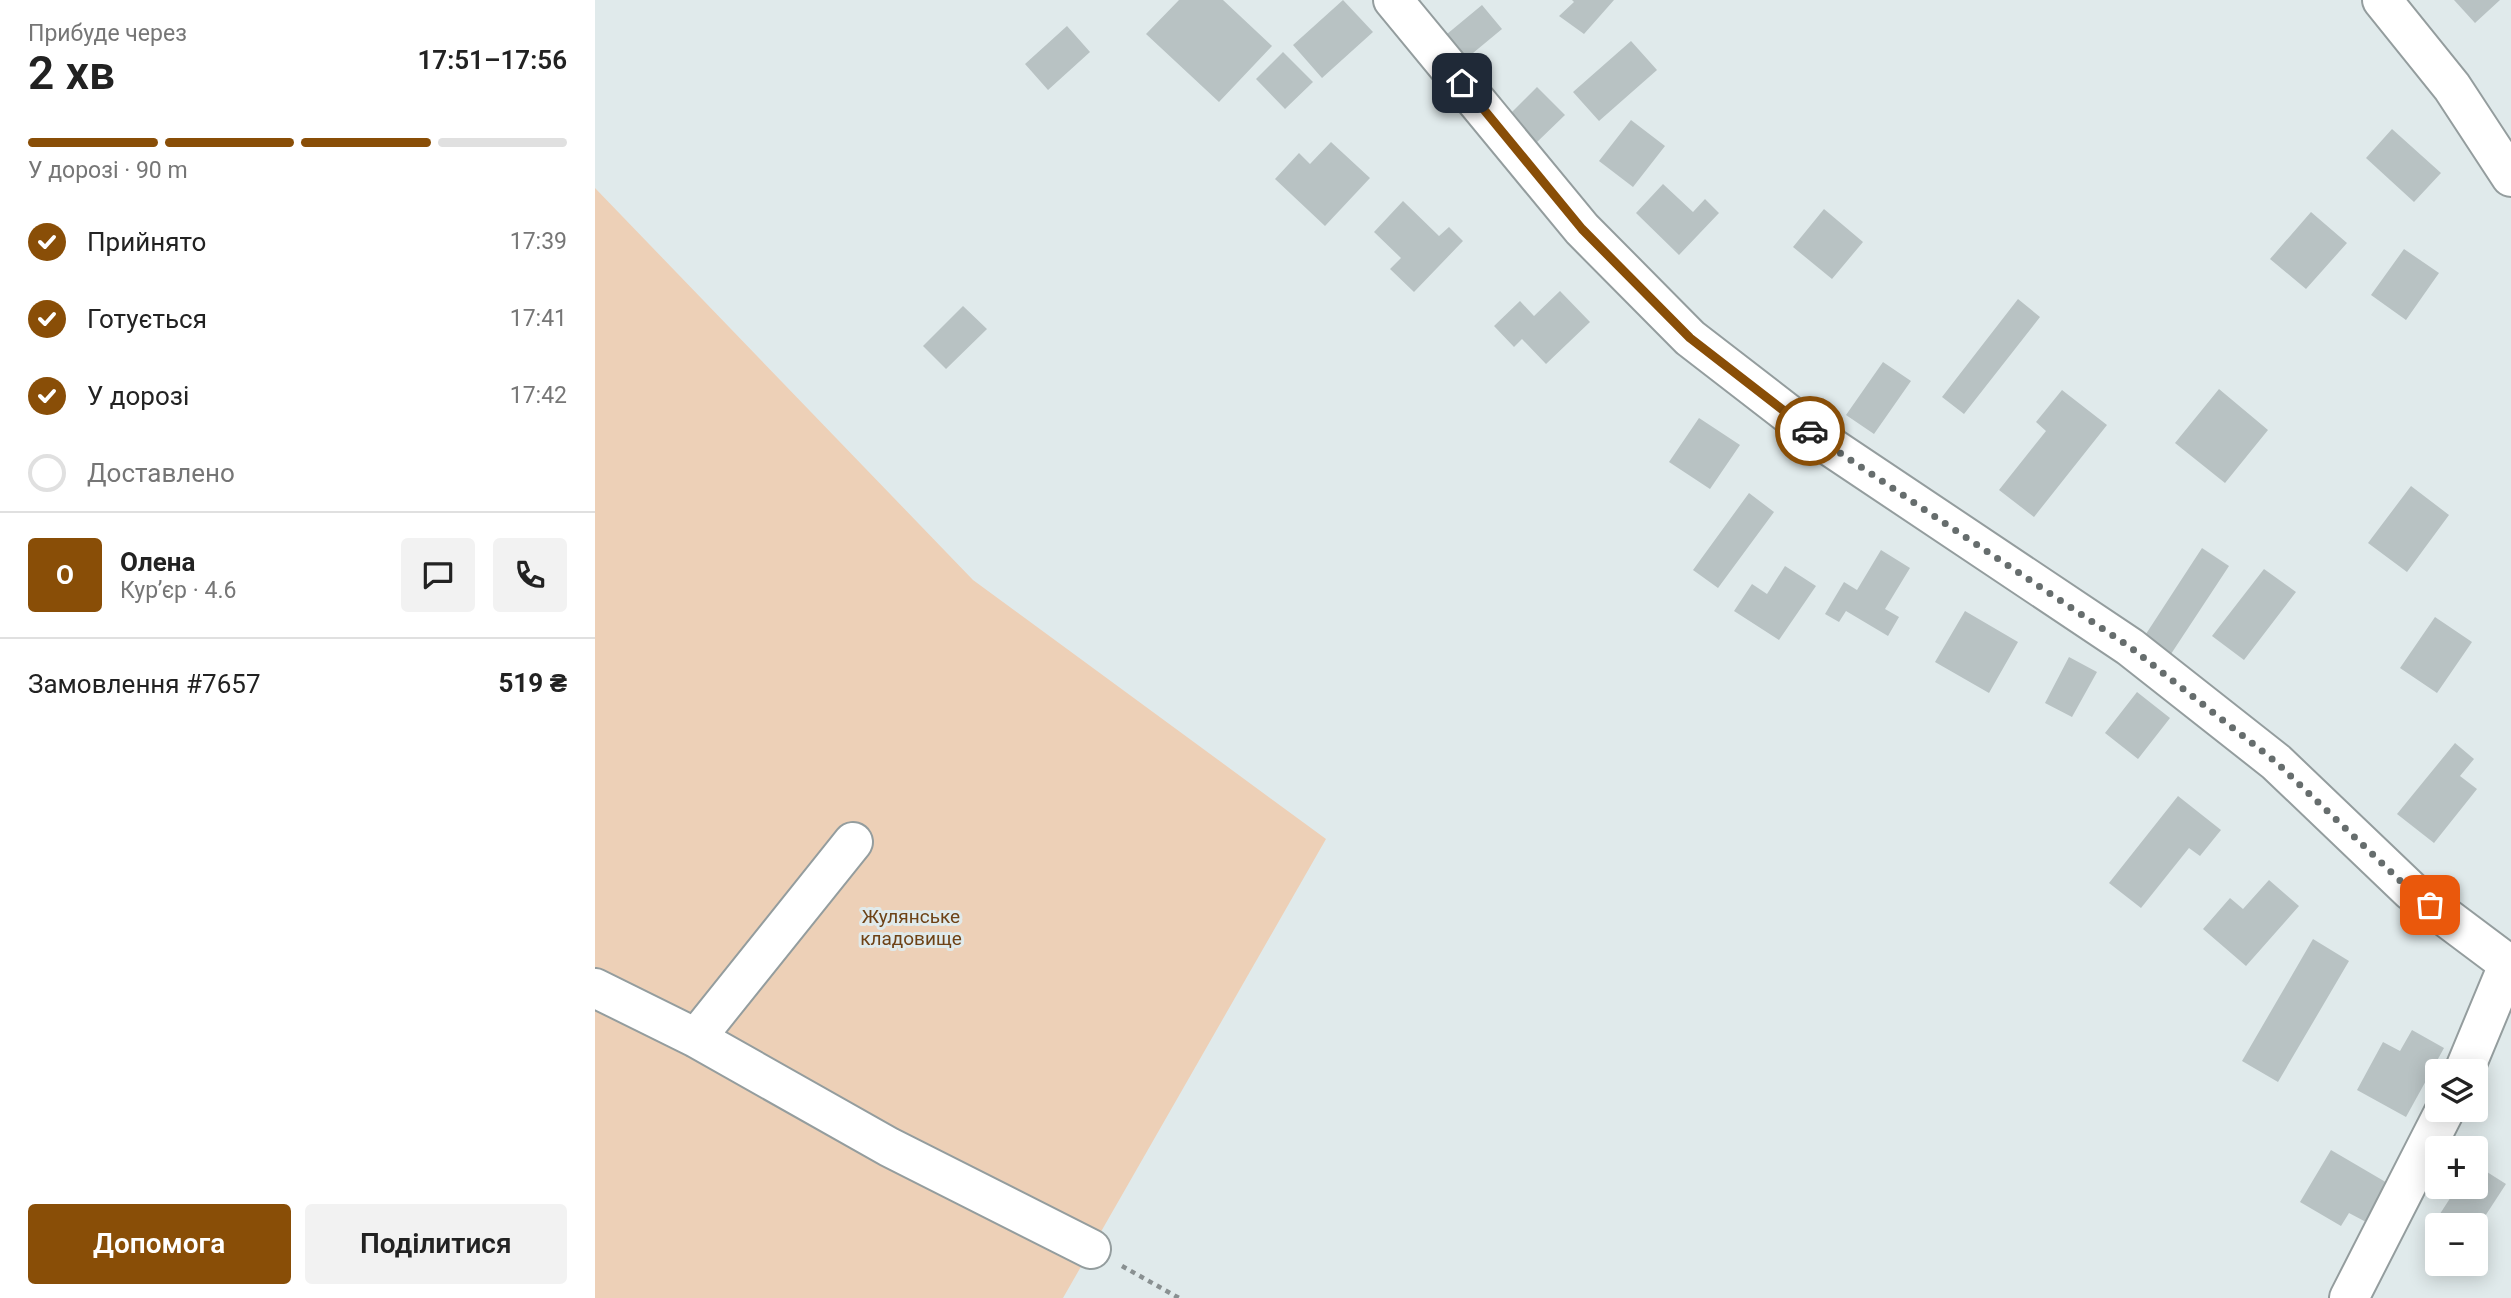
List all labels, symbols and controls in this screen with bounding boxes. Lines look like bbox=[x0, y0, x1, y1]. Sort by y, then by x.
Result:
text: Прибуде через bbox=[28, 20, 187, 47]
text: 17:51–17:56 bbox=[417, 45, 567, 75]
text: 2 хв bbox=[28, 46, 115, 100]
pin bbox=[1432, 53, 1492, 113]
icon: home bbox=[1443, 64, 1481, 102]
text: У дорозі · 90 m bbox=[28, 157, 188, 184]
icon: check bbox=[28, 223, 66, 261]
text: Прийнято bbox=[87, 227, 206, 257]
text: 17:39 bbox=[510, 228, 567, 255]
icon: check bbox=[28, 300, 66, 338]
text: Готується bbox=[87, 304, 207, 334]
text: 17:41 bbox=[510, 305, 567, 332]
icon: check bbox=[28, 377, 66, 415]
text: У дорозі bbox=[87, 381, 189, 411]
text: 17:42 bbox=[510, 382, 567, 409]
courier bbox=[1775, 396, 1845, 466]
icon: car bbox=[1791, 412, 1829, 450]
text: Доставлено bbox=[87, 458, 235, 488]
button: chat bbox=[401, 538, 475, 612]
button: phone bbox=[493, 538, 567, 612]
text: Олена bbox=[120, 547, 195, 577]
text: О bbox=[56, 560, 74, 590]
text: Кур’єр · 4.6 bbox=[120, 577, 236, 604]
text: 519 ₴ bbox=[498, 668, 567, 698]
text: Замовлення #7657 bbox=[28, 669, 261, 699]
pin bbox=[2400, 875, 2460, 935]
icon: bag bbox=[2411, 886, 2449, 924]
park label: Жулянське кладовище bbox=[860, 905, 962, 950]
map controls bbox=[2425, 1059, 2488, 1276]
button: layers bbox=[2425, 1059, 2488, 1122]
button: + bbox=[2425, 1136, 2488, 1199]
button: Допомога bbox=[28, 1204, 291, 1284]
button: Поділитися bbox=[305, 1204, 567, 1284]
button: − bbox=[2425, 1213, 2488, 1276]

